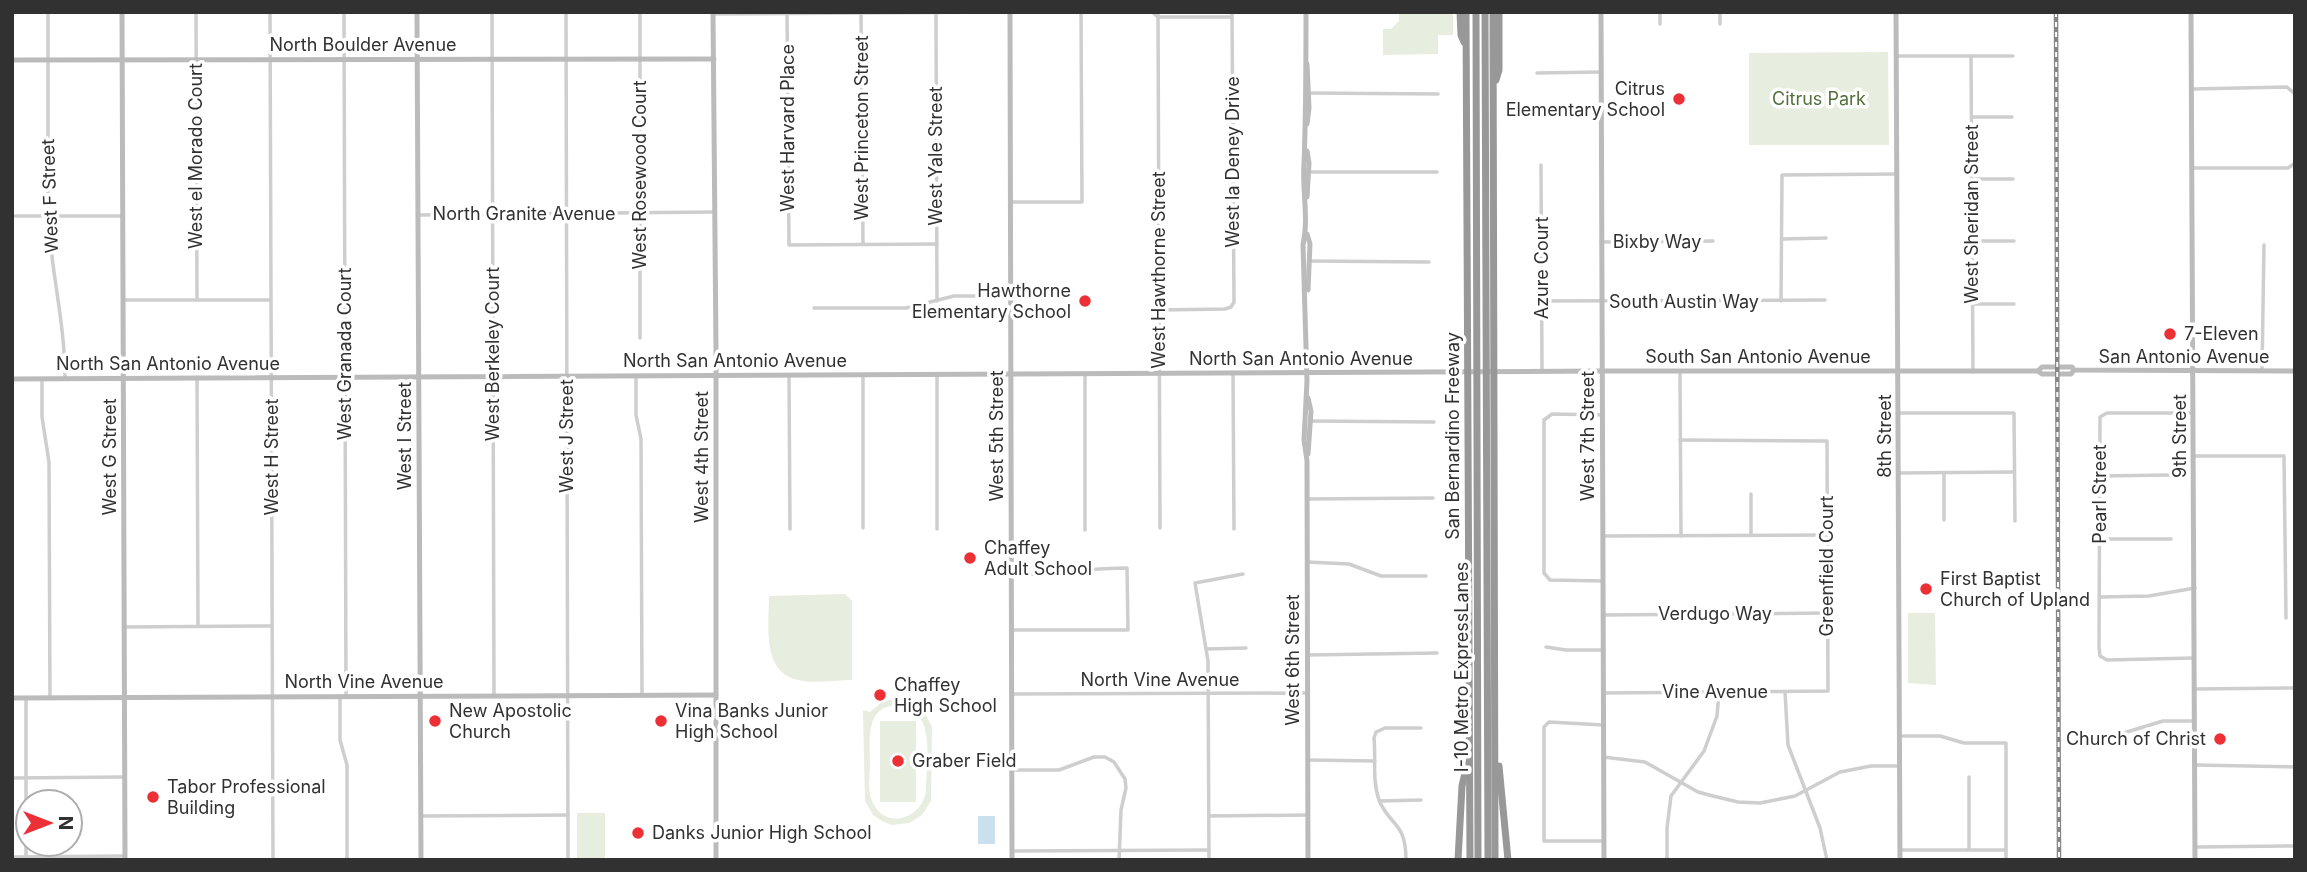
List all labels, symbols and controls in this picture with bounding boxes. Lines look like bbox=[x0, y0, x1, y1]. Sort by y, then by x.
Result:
street label: North Boulder Avenue bbox=[269, 34, 457, 55]
street label: West Princeton Street bbox=[851, 35, 872, 221]
street label: West Harvard Place bbox=[777, 44, 798, 212]
street label: West el Morado Court bbox=[185, 63, 206, 249]
street label: West la Deney Drive bbox=[1222, 76, 1243, 248]
place label: Citrus Elementary School bbox=[1506, 78, 1665, 120]
street label: West Rosewood Court bbox=[629, 80, 650, 270]
street label: West Yale Street bbox=[925, 86, 946, 226]
park label: Citrus Park bbox=[1772, 88, 1866, 109]
marker: Citrus Elementary School bbox=[1671, 91, 1687, 107]
street label: West Sheridan Street bbox=[1961, 124, 1982, 304]
street label: West F Street bbox=[37, 138, 62, 253]
street label: West Hawthorne Street bbox=[1148, 171, 1169, 369]
street label: North Granite Avenue bbox=[433, 203, 615, 224]
street label: Azure Court bbox=[1531, 217, 1552, 319]
street label: Bixby Way bbox=[1613, 231, 1701, 252]
street label: West Berkeley Court bbox=[482, 267, 503, 441]
street label: West Granada Court bbox=[334, 268, 355, 440]
place label: Hawthorne Elementary School bbox=[912, 280, 1071, 322]
street label: South Austin Way bbox=[1609, 291, 1759, 312]
marker: Hawthorne Elementary School bbox=[1077, 293, 1093, 309]
place label: 7-Eleven bbox=[2184, 323, 2259, 344]
marker: 7-Eleven bbox=[2162, 326, 2178, 342]
street label: San Bernardino Freeway bbox=[1442, 332, 1463, 540]
street label: South San Antonio Avenue bbox=[1645, 346, 1871, 367]
street label: San Antonio Avenue bbox=[2099, 346, 2270, 367]
street label: North San Antonio Avenue bbox=[1189, 348, 1413, 369]
street label: North San Antonio Avenue bbox=[623, 350, 847, 371]
street label: North San Antonio Avenue bbox=[56, 353, 280, 374]
street label: West 5th Street bbox=[986, 370, 1007, 502]
street label: West 7th Street bbox=[1577, 371, 1598, 501]
street label: West J Street bbox=[556, 379, 577, 493]
street label: West I Street bbox=[394, 382, 415, 490]
street label: West 4th Street bbox=[691, 391, 712, 523]
street label: 8th Street bbox=[1874, 394, 1895, 478]
street label: 9th Street bbox=[2169, 394, 2190, 478]
street label: West G Street bbox=[99, 398, 120, 516]
street label: West H Street bbox=[261, 398, 282, 516]
street label: Pearl Street bbox=[2089, 444, 2110, 544]
street label: Greenfield Court bbox=[1816, 495, 1837, 637]
place label: Chaffey Adult School bbox=[984, 537, 1092, 579]
marker: Chaffey Adult School bbox=[962, 550, 978, 566]
street label: I-10 Metro ExpressLanes bbox=[1451, 562, 1472, 772]
place label: First Baptist Church of Upland bbox=[1940, 568, 2090, 610]
marker: First Baptist Church of Upland bbox=[1918, 581, 1934, 597]
street label: West 6th Street bbox=[1282, 594, 1303, 726]
street label: Verdugo Way bbox=[1658, 603, 1772, 624]
street label: North Vine Avenue bbox=[1080, 669, 1240, 690]
street label: North Vine Avenue bbox=[284, 671, 444, 692]
place label: Chaffey High School bbox=[894, 674, 997, 716]
street label: Vine Avenue bbox=[1662, 681, 1768, 702]
marker: Chaffey High School bbox=[872, 687, 888, 703]
place label: New Apostolic Church bbox=[449, 700, 572, 742]
place label: Vina Banks Junior High School bbox=[675, 700, 828, 742]
marker: New Apostolic Church bbox=[427, 713, 443, 729]
marker: Vina Banks Junior High School bbox=[653, 713, 669, 729]
place label: Church of Christ bbox=[2066, 728, 2206, 749]
marker: Church of Christ bbox=[2212, 731, 2228, 747]
place label: Graber Field bbox=[912, 750, 1017, 771]
marker: Graber Field bbox=[890, 753, 906, 769]
place label: Tabor Professional Building bbox=[167, 776, 326, 818]
north arrow bbox=[14, 788, 84, 858]
marker: Tabor Professional Building bbox=[145, 789, 161, 805]
text: N bbox=[54, 816, 77, 830]
place label: Danks Junior High School bbox=[652, 822, 872, 843]
marker: Danks Junior High School bbox=[630, 825, 646, 841]

